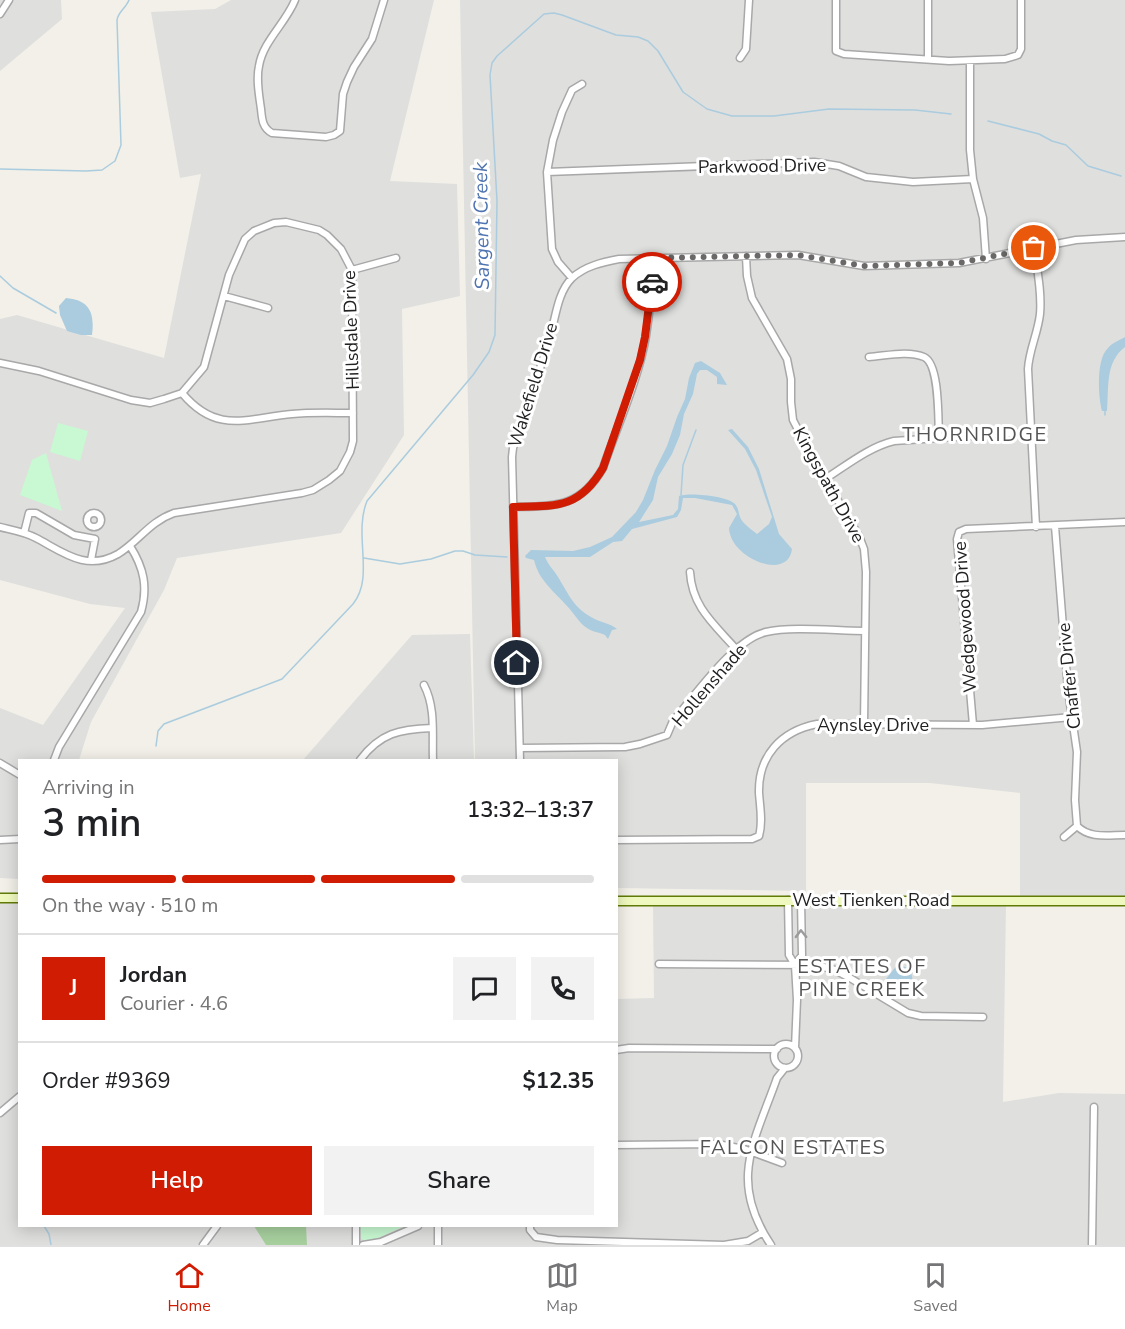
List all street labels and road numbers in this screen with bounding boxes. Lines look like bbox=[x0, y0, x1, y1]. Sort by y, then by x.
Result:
street label: Parkwood Drive bbox=[698, 153, 826, 179]
street label: Hillsdale Drive bbox=[337, 270, 365, 390]
street label: Wakefield Drive bbox=[503, 320, 563, 450]
street label: Kingspath Drive bbox=[787, 423, 871, 547]
street label: Wedgewood Drive bbox=[948, 541, 982, 693]
street label: Chaffer Drive bbox=[1051, 622, 1087, 730]
street label: Hollenshade bbox=[666, 638, 752, 732]
street label: Aynsley Drive bbox=[817, 713, 929, 737]
street label: West Tienken Road bbox=[792, 888, 950, 912]

